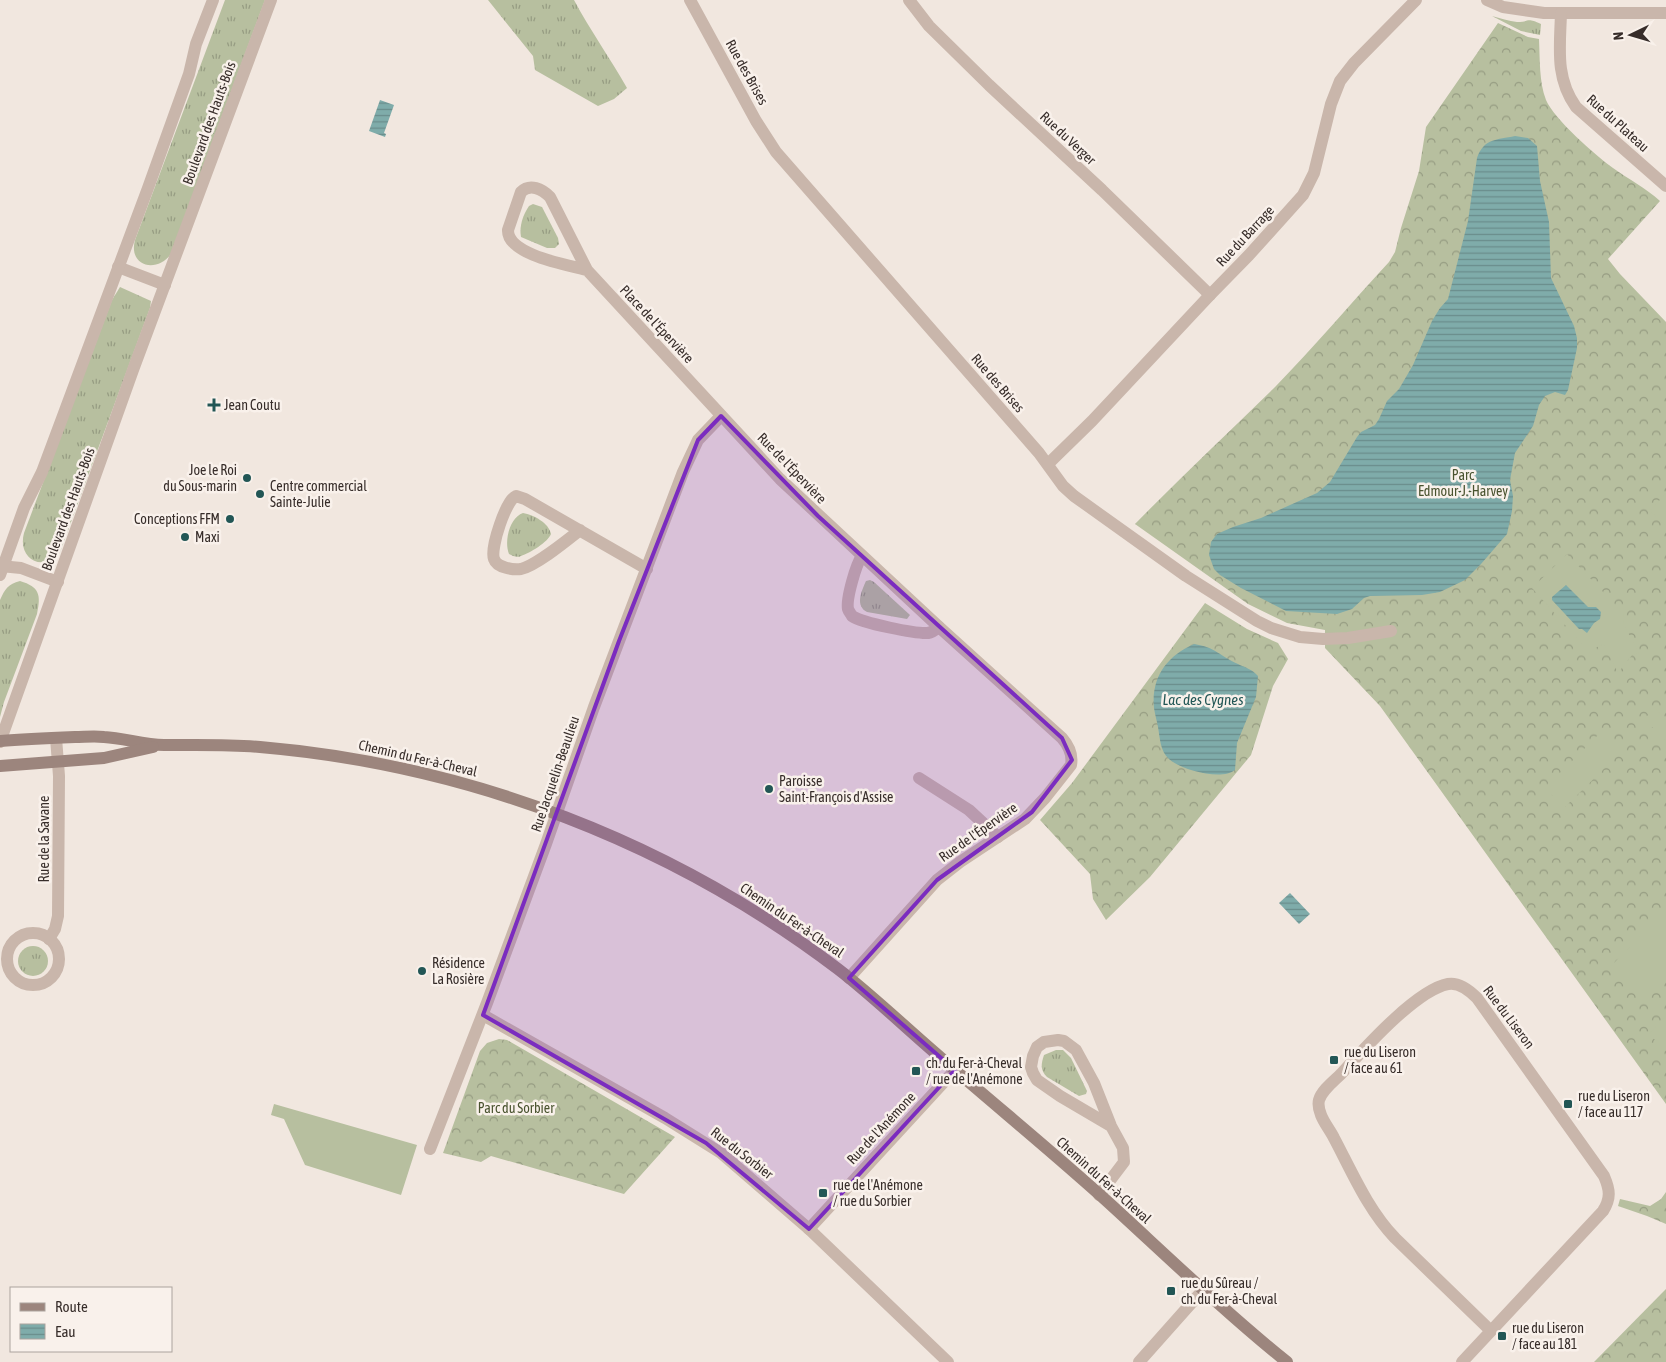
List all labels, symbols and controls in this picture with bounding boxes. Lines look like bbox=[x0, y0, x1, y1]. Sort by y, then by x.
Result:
north arrow bbox=[1606, 10, 1656, 60]
text: N bbox=[1610, 31, 1626, 41]
street label: Rue des Brises bbox=[723, 37, 772, 107]
street label: Boulevard des Hauts-Bois bbox=[179, 59, 239, 187]
street label: Rue du Plateau bbox=[1584, 91, 1652, 155]
street label: Rue du Verger bbox=[1037, 108, 1100, 168]
street label: Rue du Barrage bbox=[1213, 202, 1277, 270]
street label: Place de l'Épervière bbox=[617, 282, 697, 366]
street label: Rue des Brises bbox=[968, 351, 1028, 416]
place label: Jean Coutu bbox=[224, 397, 281, 413]
marker: Jean Coutu bbox=[208, 399, 220, 411]
street label: Rue de l'Épervière bbox=[754, 429, 830, 507]
street label: Boulevard des Hauts-Bois bbox=[38, 445, 98, 573]
place label: Joe le Roi du Sous-marin bbox=[163, 462, 237, 494]
park label: Parc Edmour-J.-Harvey bbox=[1418, 467, 1508, 499]
marker: Joe le Roi du Sous-marin bbox=[241, 472, 253, 484]
place label: Centre commercial Sainte-Julie bbox=[270, 478, 367, 510]
marker: Centre commercial Sainte-Julie bbox=[254, 488, 266, 500]
place label: Conceptions FFM bbox=[134, 511, 220, 527]
marker: Conceptions FFM bbox=[224, 513, 236, 525]
place label: Maxi bbox=[195, 529, 220, 545]
marker: Maxi bbox=[179, 531, 191, 543]
water label: Lac des Cygnes bbox=[1163, 691, 1243, 708]
street label: Rue Jacquelin-Beaulieu bbox=[528, 714, 582, 834]
street label: Chemin du Fer-à-Cheval bbox=[357, 737, 479, 779]
place label: Paroisse Saint-François d'Assise bbox=[779, 773, 893, 805]
marker: Paroisse Saint-François d'Assise bbox=[763, 783, 775, 795]
street label: Rue de la Savane bbox=[36, 796, 52, 882]
street label: Rue de l'Épervière bbox=[936, 799, 1020, 865]
street label: Chemin du Fer-à-Cheval bbox=[737, 879, 847, 961]
place label: Résidence La Rosière bbox=[432, 955, 485, 987]
marker: Résidence La Rosière bbox=[416, 965, 428, 977]
street label: Rue du Liseron bbox=[1480, 982, 1538, 1052]
place label: rue du Liseron / face au 61 bbox=[1344, 1044, 1416, 1076]
marker: rue du Liseron / face au 61 bbox=[1328, 1054, 1340, 1066]
place label: ch. du Fer-à-Cheval / rue de l'Anémone bbox=[926, 1055, 1023, 1087]
marker: ch. du Fer-à-Cheval / rue de l'Anémone bbox=[910, 1065, 922, 1077]
place label: rue du Liseron / face au 117 bbox=[1578, 1088, 1650, 1120]
street label: Rue de l'Anémone bbox=[844, 1089, 918, 1167]
marker: rue du Liseron / face au 117 bbox=[1562, 1098, 1574, 1110]
park label: Parc du Sorbier bbox=[478, 1100, 555, 1116]
street label: Rue du Sorbier bbox=[708, 1124, 777, 1183]
street label: Chemin du Fer-à-Cheval bbox=[1054, 1133, 1155, 1227]
place label: rue de l'Anémone / rue du Sorbier bbox=[833, 1177, 923, 1209]
marker: rue de l'Anémone / rue du Sorbier bbox=[817, 1187, 829, 1199]
place label: rue du Sûreau / ch. du Fer-à-Cheval bbox=[1181, 1275, 1277, 1307]
marker: rue du Sûreau / ch. du Fer-à-Cheval bbox=[1165, 1285, 1177, 1297]
legend bbox=[10, 1287, 172, 1352]
text: Route bbox=[55, 1298, 88, 1315]
place label: rue du Liseron / face au 181 bbox=[1512, 1320, 1584, 1352]
text: Eau bbox=[55, 1323, 76, 1340]
marker: rue du Liseron / face au 181 bbox=[1496, 1330, 1508, 1342]

